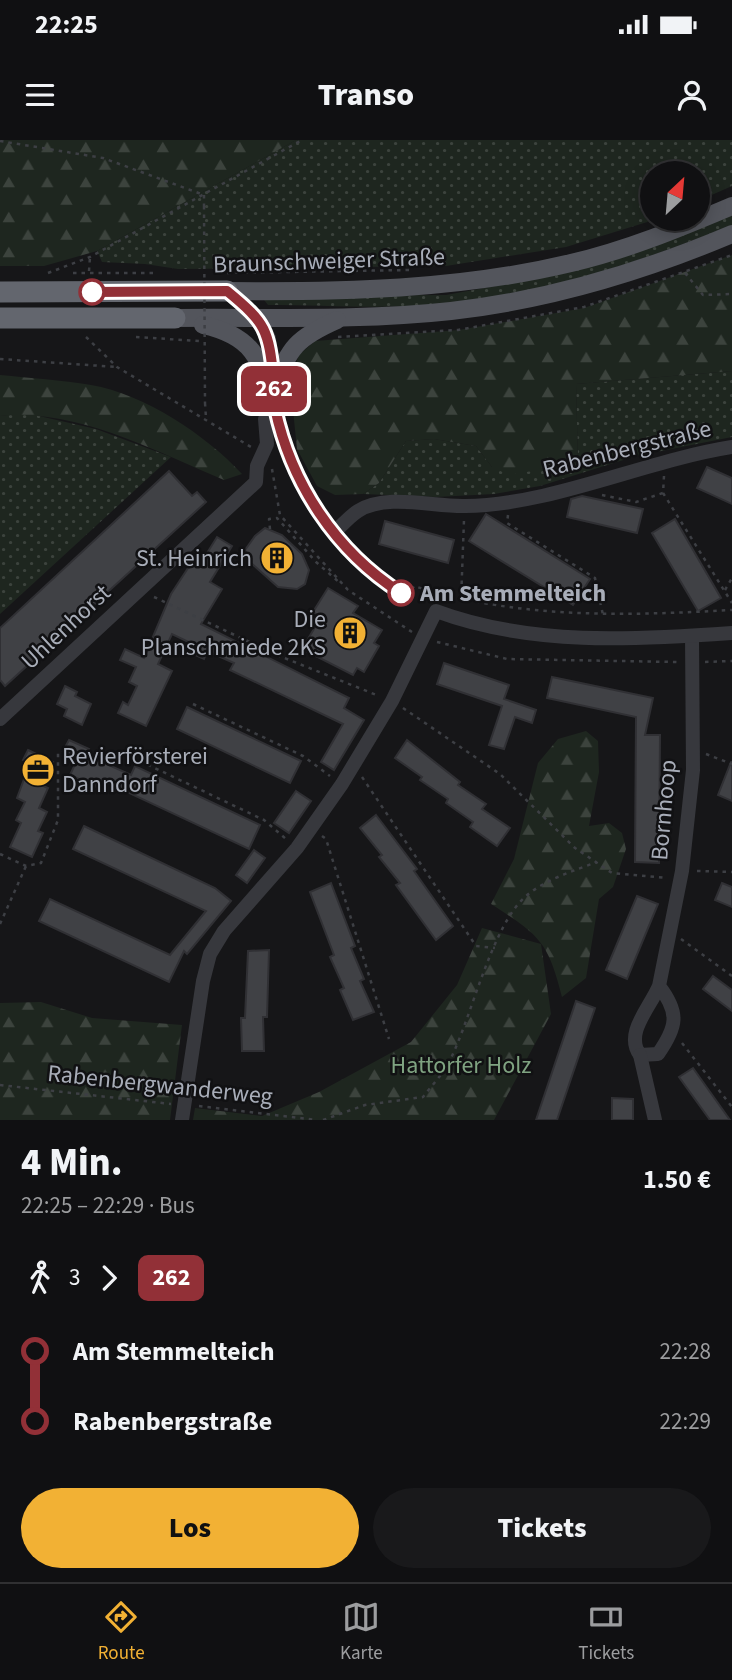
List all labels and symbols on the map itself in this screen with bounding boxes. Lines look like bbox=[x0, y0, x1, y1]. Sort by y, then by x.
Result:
north arrow bbox=[640, 161, 710, 231]
street label: Braunschweiger Straße bbox=[212, 239, 446, 283]
unlabelled marker bbox=[79, 279, 105, 305]
line badge: 262 bbox=[234, 366, 314, 412]
street label: Rabenbergstraße bbox=[539, 411, 715, 487]
building icon: St. Heinrich bbox=[258, 539, 296, 577]
place label: St. Heinrich bbox=[136, 541, 252, 576]
street label: Uhlenhorst bbox=[13, 576, 119, 678]
place label: Am Stemmelteich bbox=[419, 576, 606, 611]
marker: Am Stemmelteich bbox=[388, 580, 414, 606]
place label: Die Planschmiede 2KS bbox=[141, 602, 326, 665]
building icon: Die Planschmiede 2KS bbox=[331, 614, 369, 652]
place label: Revierförsterei Danndorf bbox=[62, 739, 208, 802]
office icon: Revierförsterei Danndorf bbox=[19, 751, 57, 789]
street label: Bornhoop bbox=[642, 758, 686, 862]
park label: Hattorfer Holz bbox=[391, 1048, 531, 1083]
street label: Rabenbergwanderweg bbox=[46, 1056, 274, 1114]

